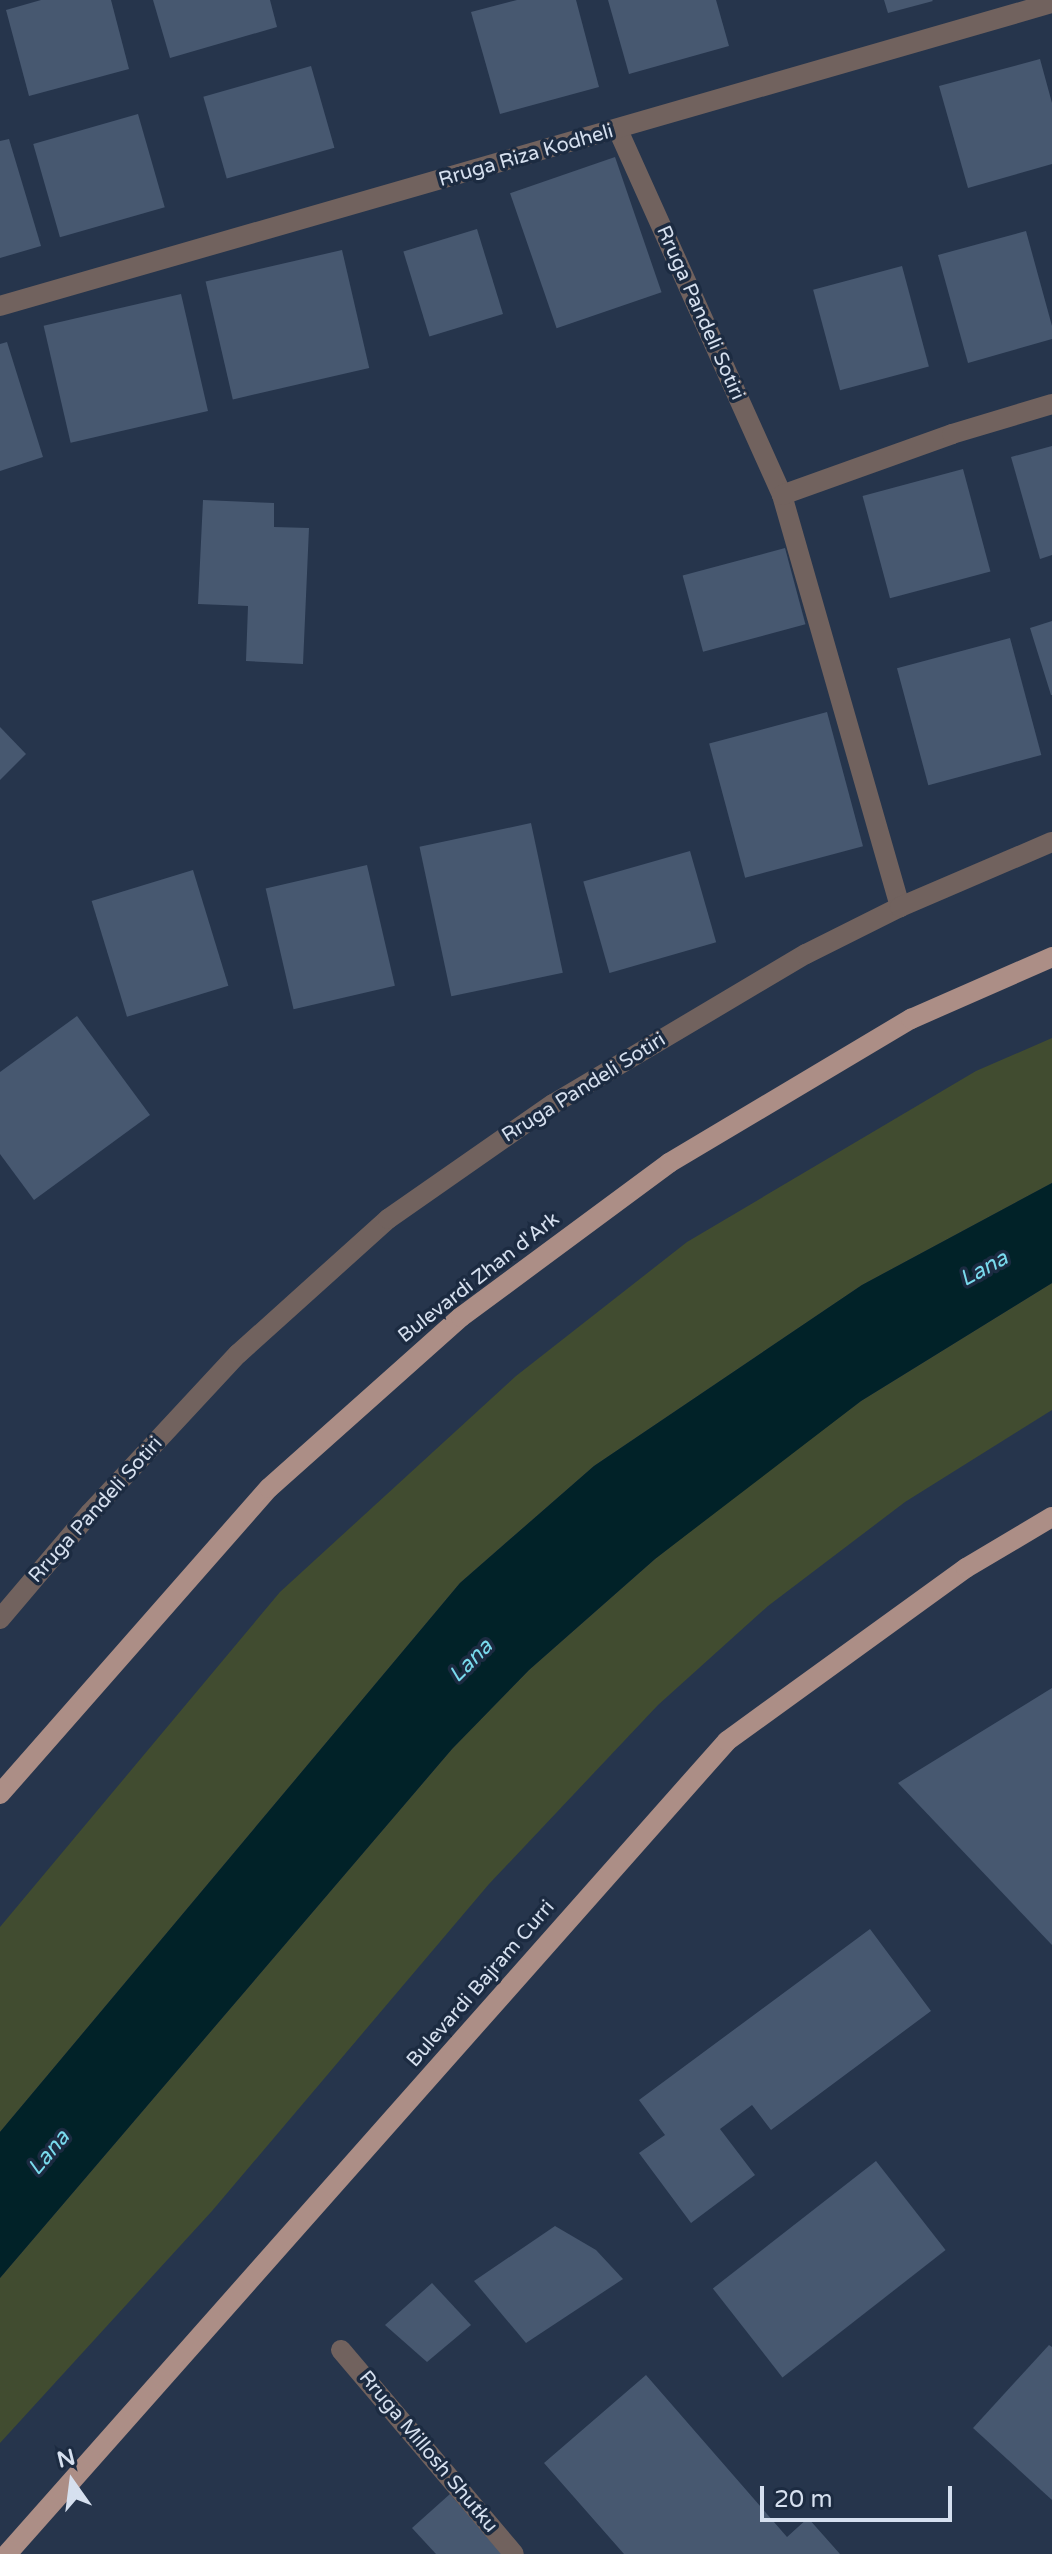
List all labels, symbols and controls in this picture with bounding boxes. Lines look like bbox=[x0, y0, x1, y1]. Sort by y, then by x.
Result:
street label: Rruga Riza Kodheli bbox=[436, 120, 616, 192]
street label: Rruga Pandeli Sotiri bbox=[651, 222, 749, 404]
street label: Rruga Pandeli Sotiri bbox=[498, 1028, 670, 1148]
street label: Bulevardi Zhan d'Ark bbox=[394, 1208, 564, 1348]
water label: Lana bbox=[955, 1245, 1013, 1293]
street label: Rruga Pandeli Sotiri bbox=[24, 1432, 168, 1588]
water label: Lana bbox=[444, 1634, 498, 1688]
street label: Bulevardi Bajram Curri bbox=[402, 1896, 560, 2072]
water label: Lana bbox=[23, 2125, 75, 2181]
street label: Rruga Millosh Shutku bbox=[353, 2366, 503, 2538]
north arrow bbox=[32, 2442, 112, 2522]
text: N bbox=[54, 2444, 78, 2473]
scale bar bbox=[764, 2470, 956, 2520]
text: 20 m bbox=[774, 2485, 832, 2514]

